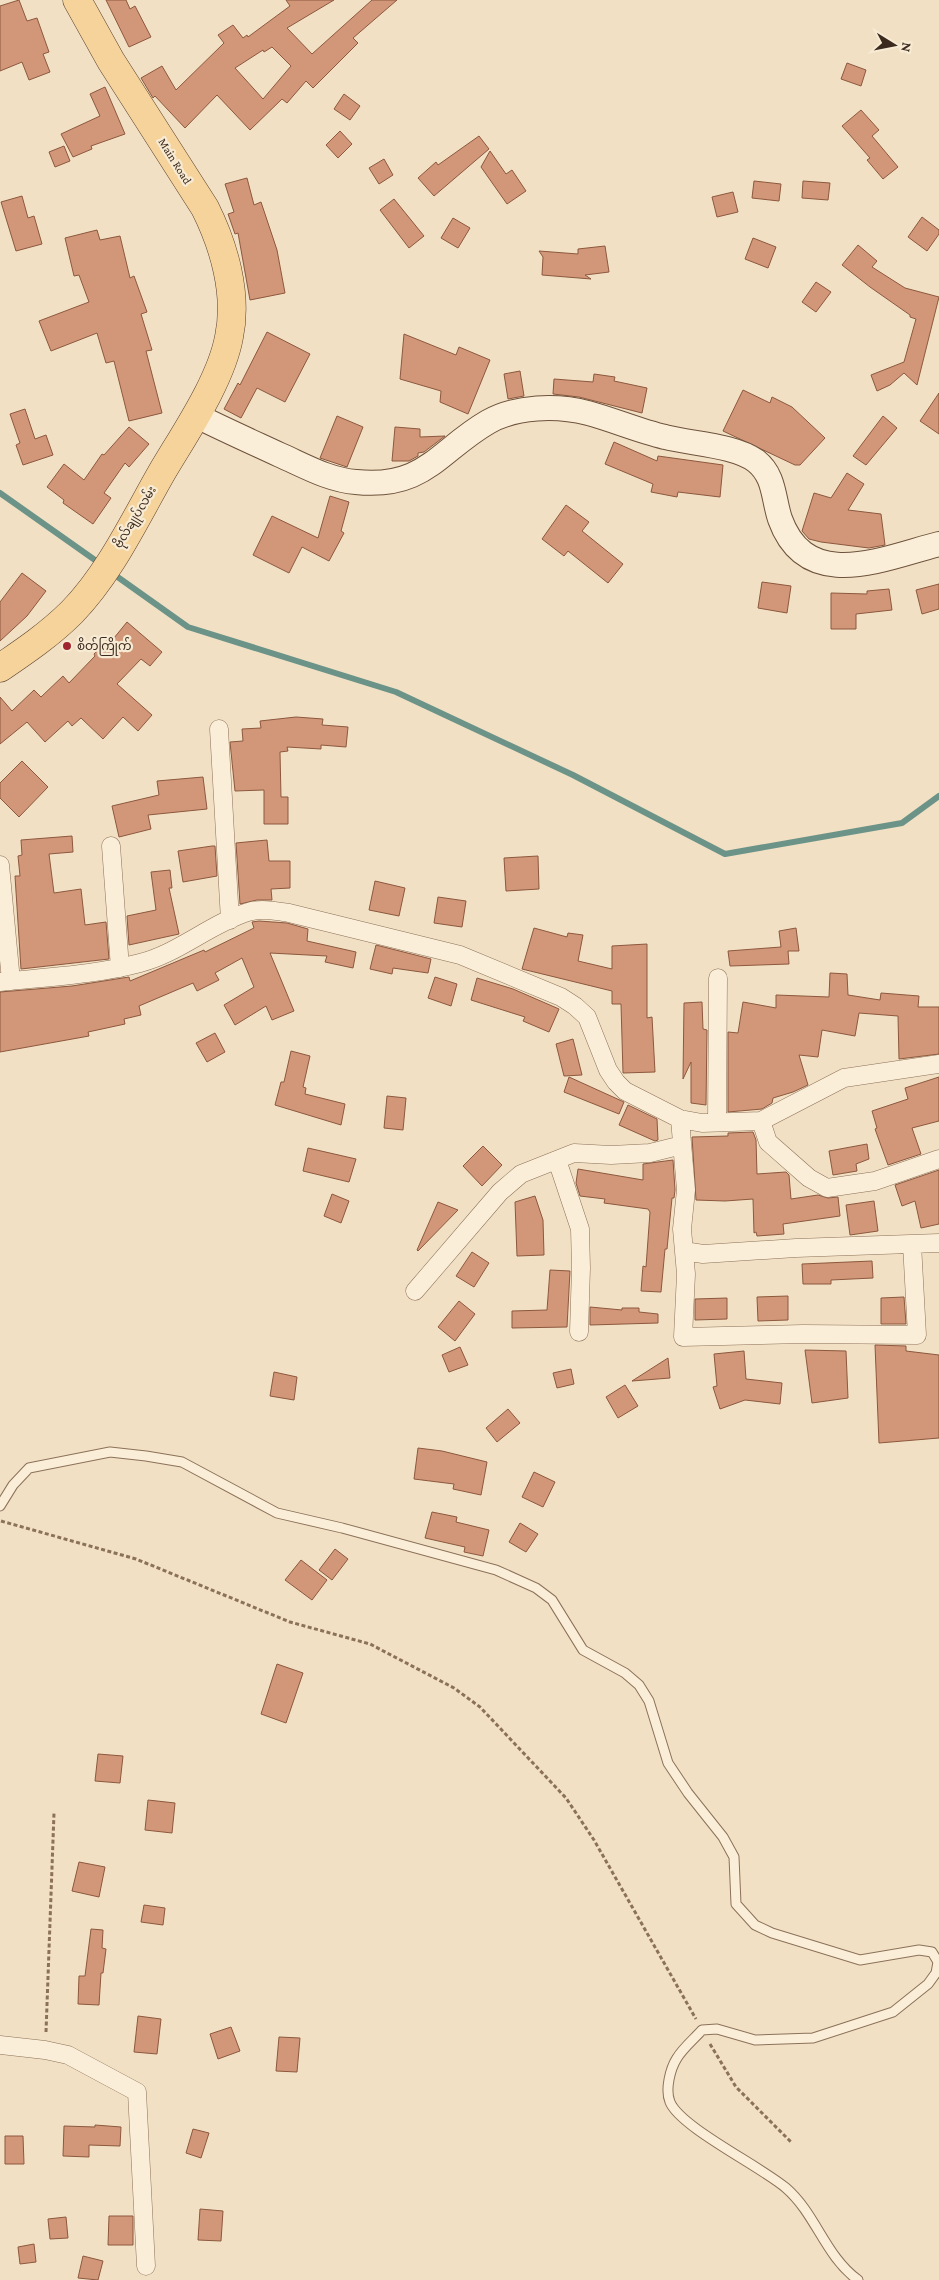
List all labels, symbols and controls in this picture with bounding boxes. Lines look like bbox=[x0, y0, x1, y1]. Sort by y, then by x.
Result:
north arrow bbox=[869, 20, 919, 70]
text: N bbox=[898, 41, 916, 54]
street label: Main Road bbox=[155, 135, 195, 187]
street label: ဗိုလ်‌ချုပ်‌လမ်း bbox=[109, 482, 162, 552]
place label: စိတ်ကြိုက် bbox=[77, 637, 131, 656]
marker: စိတ်ကြိုက် bbox=[61, 640, 73, 652]

